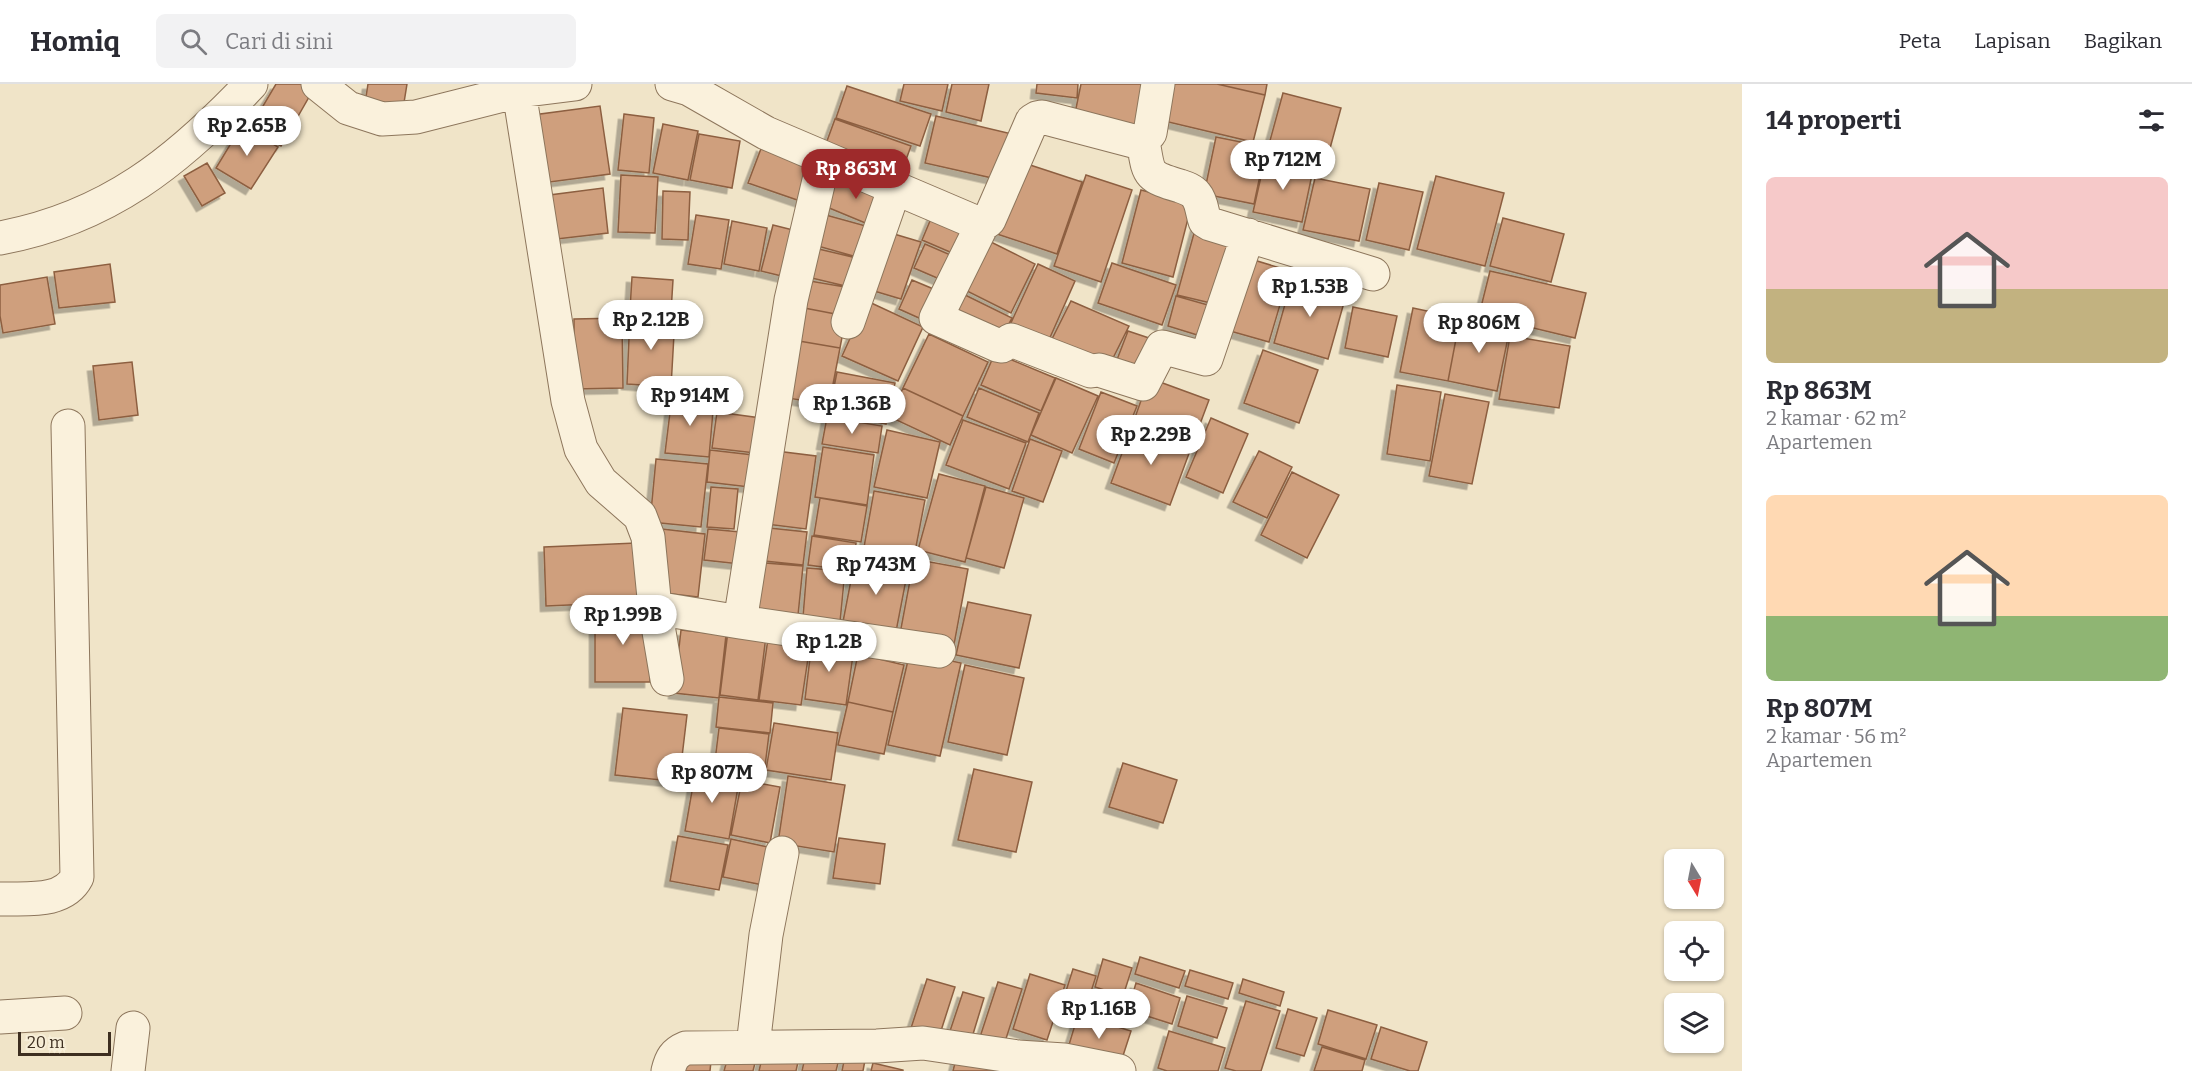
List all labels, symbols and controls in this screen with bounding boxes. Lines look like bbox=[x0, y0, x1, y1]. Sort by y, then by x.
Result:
search box bbox=[156, 14, 576, 68]
text: Homiq bbox=[30, 25, 120, 58]
icon: search bbox=[177, 25, 210, 58]
text: Cari di sini bbox=[225, 28, 333, 55]
text: Peta bbox=[1899, 28, 1941, 54]
text: Lapisan bbox=[1974, 28, 2051, 54]
text: Bagikan bbox=[2084, 28, 2162, 54]
icon: filters bbox=[2135, 104, 2168, 137]
text: 14 properti bbox=[1766, 105, 1901, 136]
pin: Rp 2.65B bbox=[185, 106, 309, 157]
text: Rp 2.65B bbox=[207, 113, 287, 137]
pin: Rp 712M bbox=[1228, 140, 1338, 191]
text: Rp 712M bbox=[1244, 147, 1322, 171]
pin: Rp 863M bbox=[801, 149, 911, 200]
text: Rp 863M bbox=[815, 156, 897, 180]
icon: home bbox=[1913, 216, 2021, 324]
pin: Rp 1.53B bbox=[1248, 267, 1372, 318]
text: Rp 1.53B bbox=[1272, 274, 1348, 298]
pin: Rp 2.12B bbox=[589, 300, 713, 351]
pin: Rp 806M bbox=[1424, 303, 1534, 354]
text: Rp 2.12B bbox=[612, 307, 690, 331]
text: Rp 806M bbox=[1438, 310, 1521, 334]
text: Rp 863M bbox=[1766, 375, 1872, 406]
pin: Rp 914M bbox=[635, 376, 745, 427]
text: Rp 914M bbox=[650, 383, 730, 407]
pin: Rp 1.36B bbox=[790, 384, 914, 435]
text: Rp 1.36B bbox=[813, 391, 891, 415]
text: 2 kamar · 62 m² bbox=[1766, 406, 1906, 430]
pin: Rp 2.29B bbox=[1089, 415, 1213, 466]
text: Rp 2.29B bbox=[1111, 422, 1191, 446]
text: Apartemen bbox=[1766, 430, 1872, 454]
icon: home bbox=[1913, 534, 2021, 642]
pin: Rp 743M bbox=[821, 545, 931, 596]
text: Rp 743M bbox=[836, 552, 916, 576]
pin: Rp 1.99B bbox=[561, 595, 685, 646]
text: Rp 1.99B bbox=[584, 602, 662, 626]
pin: Rp 1.2B bbox=[774, 622, 884, 673]
text: Rp 1.2B bbox=[796, 629, 862, 653]
text: Rp 807M bbox=[1766, 693, 1873, 724]
text: 2 kamar · 56 m² bbox=[1766, 724, 1906, 748]
text: Apartemen bbox=[1766, 748, 1872, 772]
pin: Rp 807M bbox=[657, 753, 767, 804]
text: Rp 807M bbox=[671, 760, 753, 784]
north arrow bbox=[1664, 849, 1724, 909]
map controls bbox=[1664, 849, 1724, 1053]
button: locate bbox=[1664, 921, 1724, 981]
pin: Rp 1.16B bbox=[1037, 989, 1161, 1040]
button: layers bbox=[1664, 993, 1724, 1053]
text: Rp 1.16B bbox=[1061, 996, 1137, 1020]
scale bar bbox=[18, 1029, 111, 1056]
text: 20 m bbox=[27, 1033, 64, 1052]

